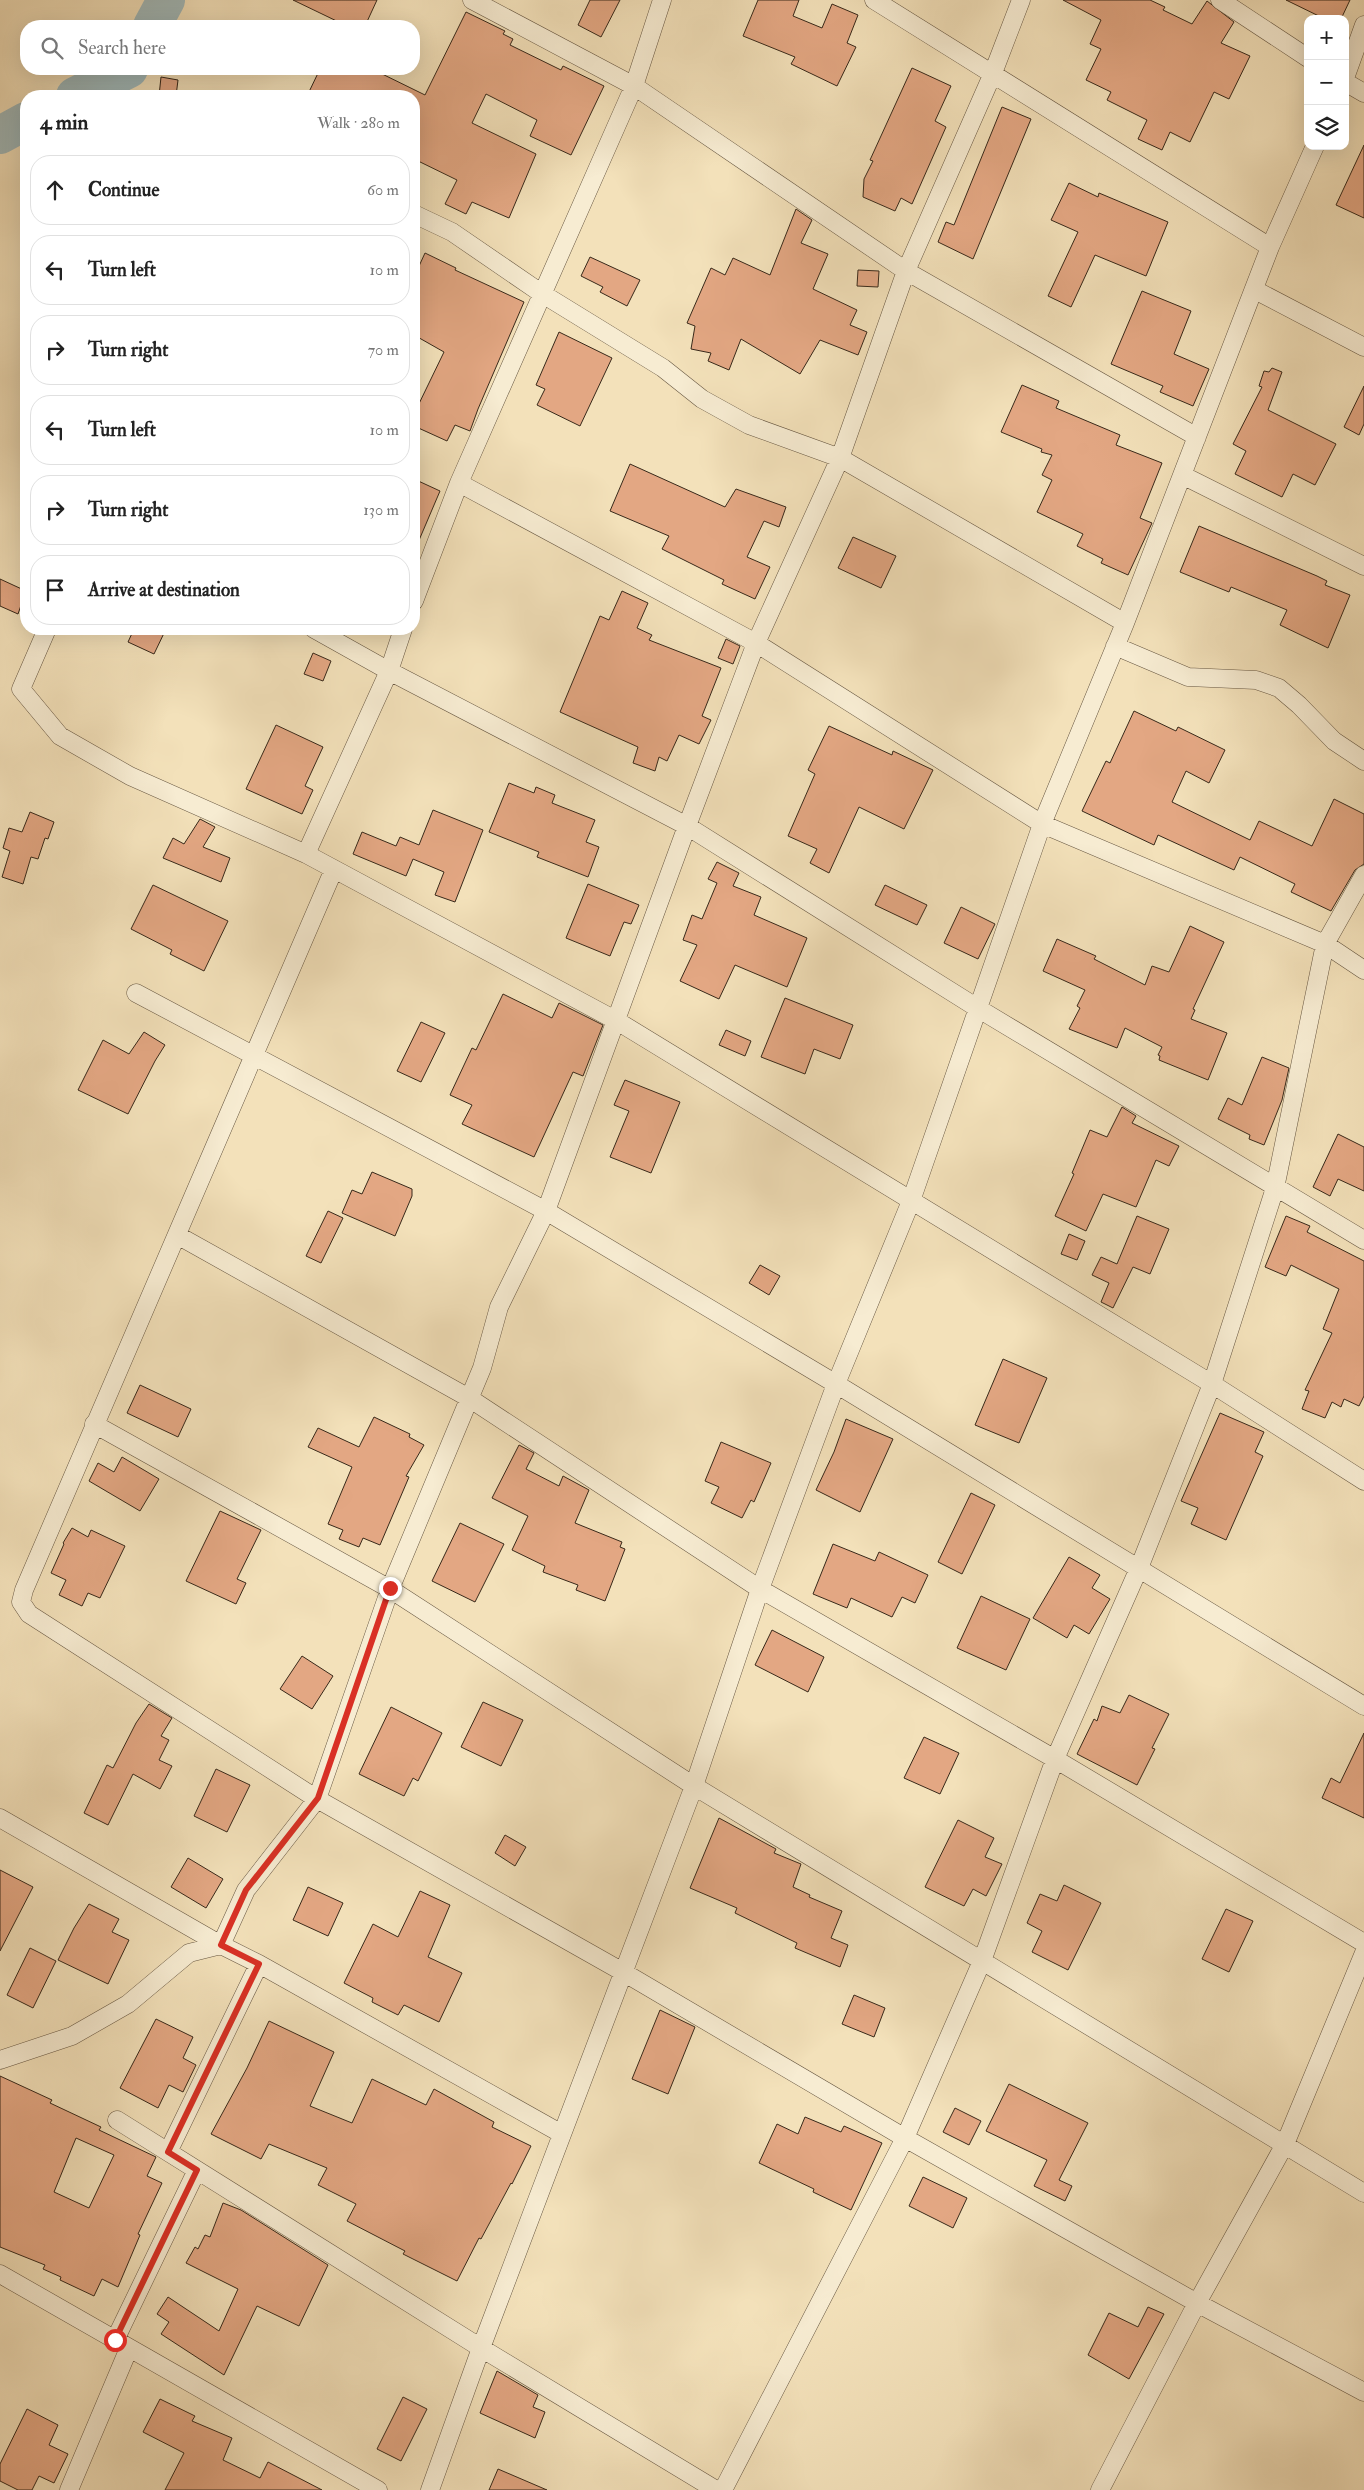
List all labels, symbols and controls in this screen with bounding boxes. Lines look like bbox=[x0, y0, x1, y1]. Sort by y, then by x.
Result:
map controls bbox=[1304, 15, 1349, 150]
button: + bbox=[1304, 15, 1349, 60]
search box bbox=[20, 20, 420, 75]
icon: search bbox=[38, 34, 66, 62]
text: Search here bbox=[78, 36, 166, 60]
button: − bbox=[1304, 60, 1349, 105]
button: layers bbox=[1304, 105, 1349, 150]
text: 4 min bbox=[40, 109, 88, 136]
text: Walk · 280 m bbox=[317, 113, 400, 133]
icon: ahead bbox=[41, 176, 69, 204]
text: Continue bbox=[88, 178, 159, 202]
text: 60 m bbox=[367, 180, 399, 200]
icon: left bbox=[41, 256, 69, 284]
text: Turn left bbox=[88, 258, 156, 282]
text: 10 m bbox=[369, 260, 399, 280]
icon: right bbox=[41, 336, 69, 364]
text: Turn right bbox=[88, 338, 168, 362]
text: 70 m bbox=[368, 340, 399, 360]
icon: left bbox=[41, 416, 69, 444]
text: Turn left bbox=[88, 418, 156, 442]
text: 10 m bbox=[369, 420, 399, 440]
icon: right bbox=[41, 496, 69, 524]
text: Turn right bbox=[88, 498, 168, 522]
text: 130 m bbox=[363, 500, 399, 520]
icon: arrive bbox=[41, 576, 69, 604]
text: Arrive at destination bbox=[88, 578, 240, 602]
route end bbox=[379, 1577, 402, 1600]
route start bbox=[104, 2329, 127, 2352]

